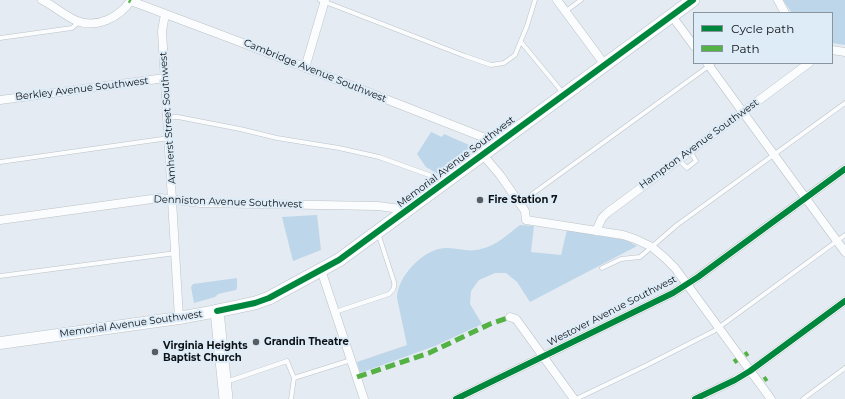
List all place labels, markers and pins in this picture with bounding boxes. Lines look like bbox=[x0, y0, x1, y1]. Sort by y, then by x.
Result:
place label: Fire Station 7 bbox=[488, 194, 557, 206]
marker: Fire Station 7 bbox=[475, 195, 485, 205]
place label: Grandin Theatre bbox=[264, 336, 349, 348]
marker: Grandin Theatre bbox=[251, 337, 261, 347]
place label: Virginia Heights Baptist Church bbox=[163, 340, 248, 364]
marker: Virginia Heights Baptist Church bbox=[150, 347, 160, 357]

